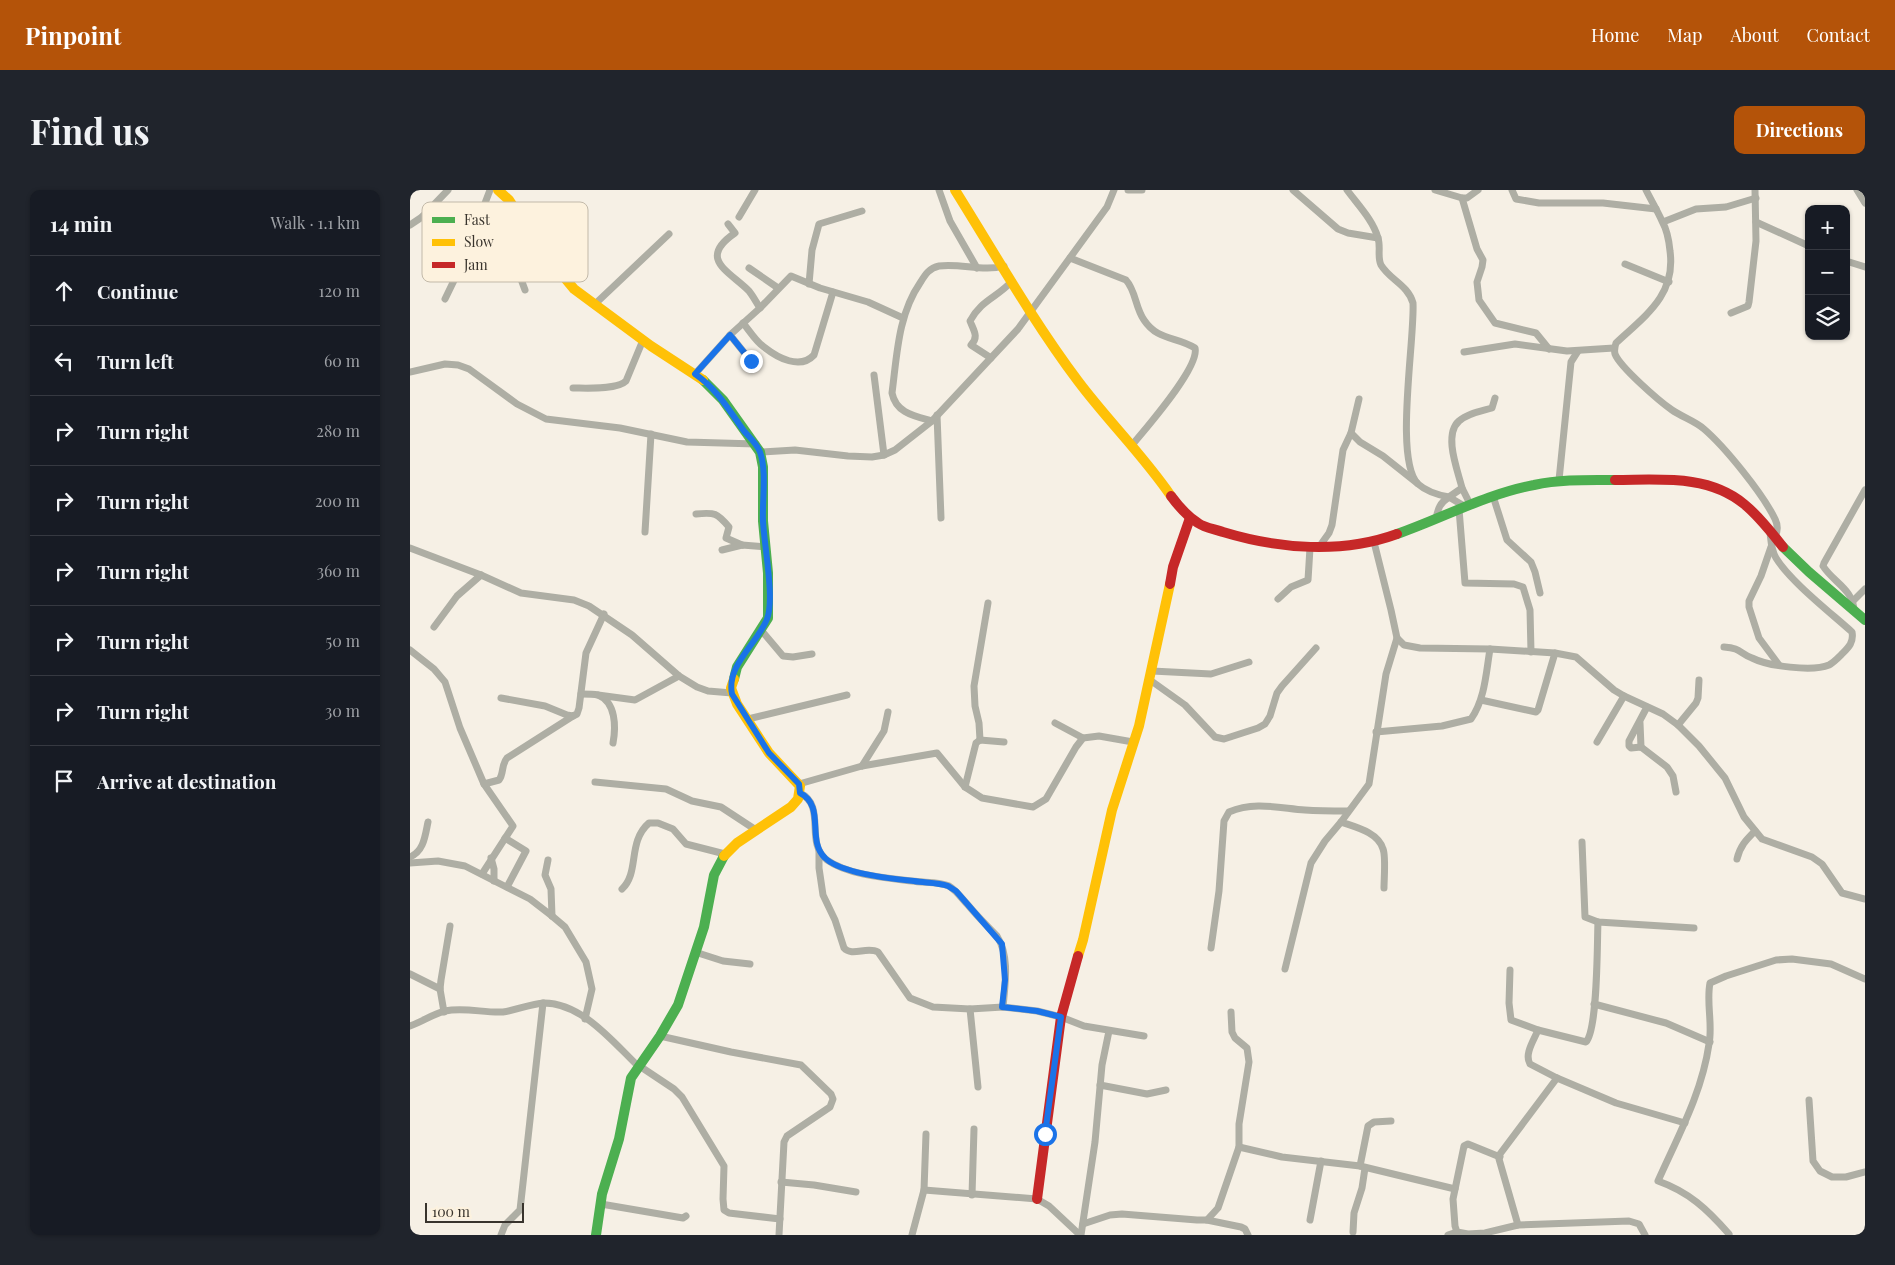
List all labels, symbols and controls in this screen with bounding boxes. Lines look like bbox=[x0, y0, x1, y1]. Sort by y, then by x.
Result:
text: Pinpoint bbox=[25, 19, 121, 51]
text: Home bbox=[1591, 23, 1639, 47]
text: Map bbox=[1667, 23, 1702, 47]
text: About bbox=[1730, 23, 1779, 47]
text: Contact bbox=[1807, 23, 1870, 47]
button: Directions bbox=[1734, 106, 1865, 154]
text: Find us bbox=[30, 107, 150, 154]
legend bbox=[422, 202, 588, 282]
map controls bbox=[1805, 205, 1850, 340]
button: + bbox=[1805, 205, 1850, 250]
text: 14 min bbox=[50, 209, 112, 237]
text: Fast bbox=[464, 210, 491, 229]
text: Walk · 1.1 km bbox=[271, 212, 360, 233]
text: Slow bbox=[464, 232, 494, 251]
button: − bbox=[1805, 250, 1850, 295]
text: Jam bbox=[463, 255, 488, 274]
icon: ahead bbox=[50, 277, 78, 305]
text: Continue bbox=[97, 278, 178, 304]
text: 120 m bbox=[319, 280, 360, 301]
button: layers bbox=[1805, 295, 1850, 340]
icon: left bbox=[50, 347, 78, 375]
text: Turn left bbox=[97, 348, 174, 374]
text: 60 m bbox=[324, 350, 360, 371]
route end bbox=[740, 350, 763, 373]
icon: right bbox=[50, 417, 78, 445]
text: Turn right bbox=[97, 418, 189, 444]
text: 280 m bbox=[316, 420, 360, 441]
icon: right bbox=[50, 487, 78, 515]
text: Turn right bbox=[97, 488, 189, 514]
text: 200 m bbox=[315, 490, 360, 511]
icon: right bbox=[50, 557, 78, 585]
text: Turn right bbox=[97, 558, 189, 584]
text: 360 m bbox=[317, 560, 360, 581]
icon: right bbox=[50, 627, 78, 655]
text: Turn right bbox=[97, 628, 189, 654]
text: 50 m bbox=[326, 630, 360, 651]
icon: right bbox=[50, 697, 78, 725]
text: Turn right bbox=[97, 698, 189, 724]
text: 30 m bbox=[325, 700, 360, 721]
icon: arrive bbox=[50, 767, 78, 795]
text: Arrive at destination bbox=[97, 768, 277, 794]
route start bbox=[1034, 1123, 1057, 1146]
scale bar bbox=[425, 1200, 524, 1223]
text: 100 m bbox=[432, 1202, 470, 1221]

